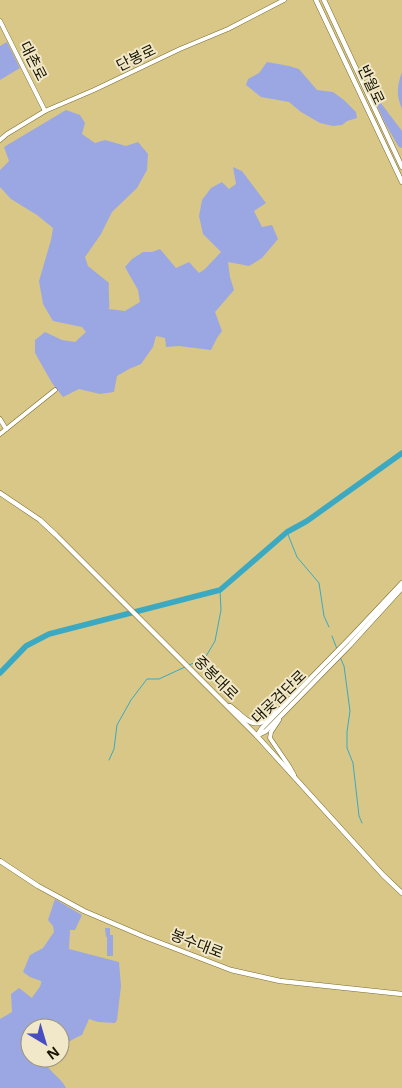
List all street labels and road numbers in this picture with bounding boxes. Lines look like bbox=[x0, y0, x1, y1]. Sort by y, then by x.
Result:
street label: 대촌로 bbox=[16, 38, 52, 84]
street label: 단봉로 bbox=[113, 39, 159, 75]
street label: 반월로 bbox=[354, 62, 390, 108]
street label: 중봉대로 bbox=[190, 651, 243, 704]
street label: 대곶검단로 bbox=[247, 665, 310, 727]
street label: 봉수대로 bbox=[168, 924, 227, 962]

